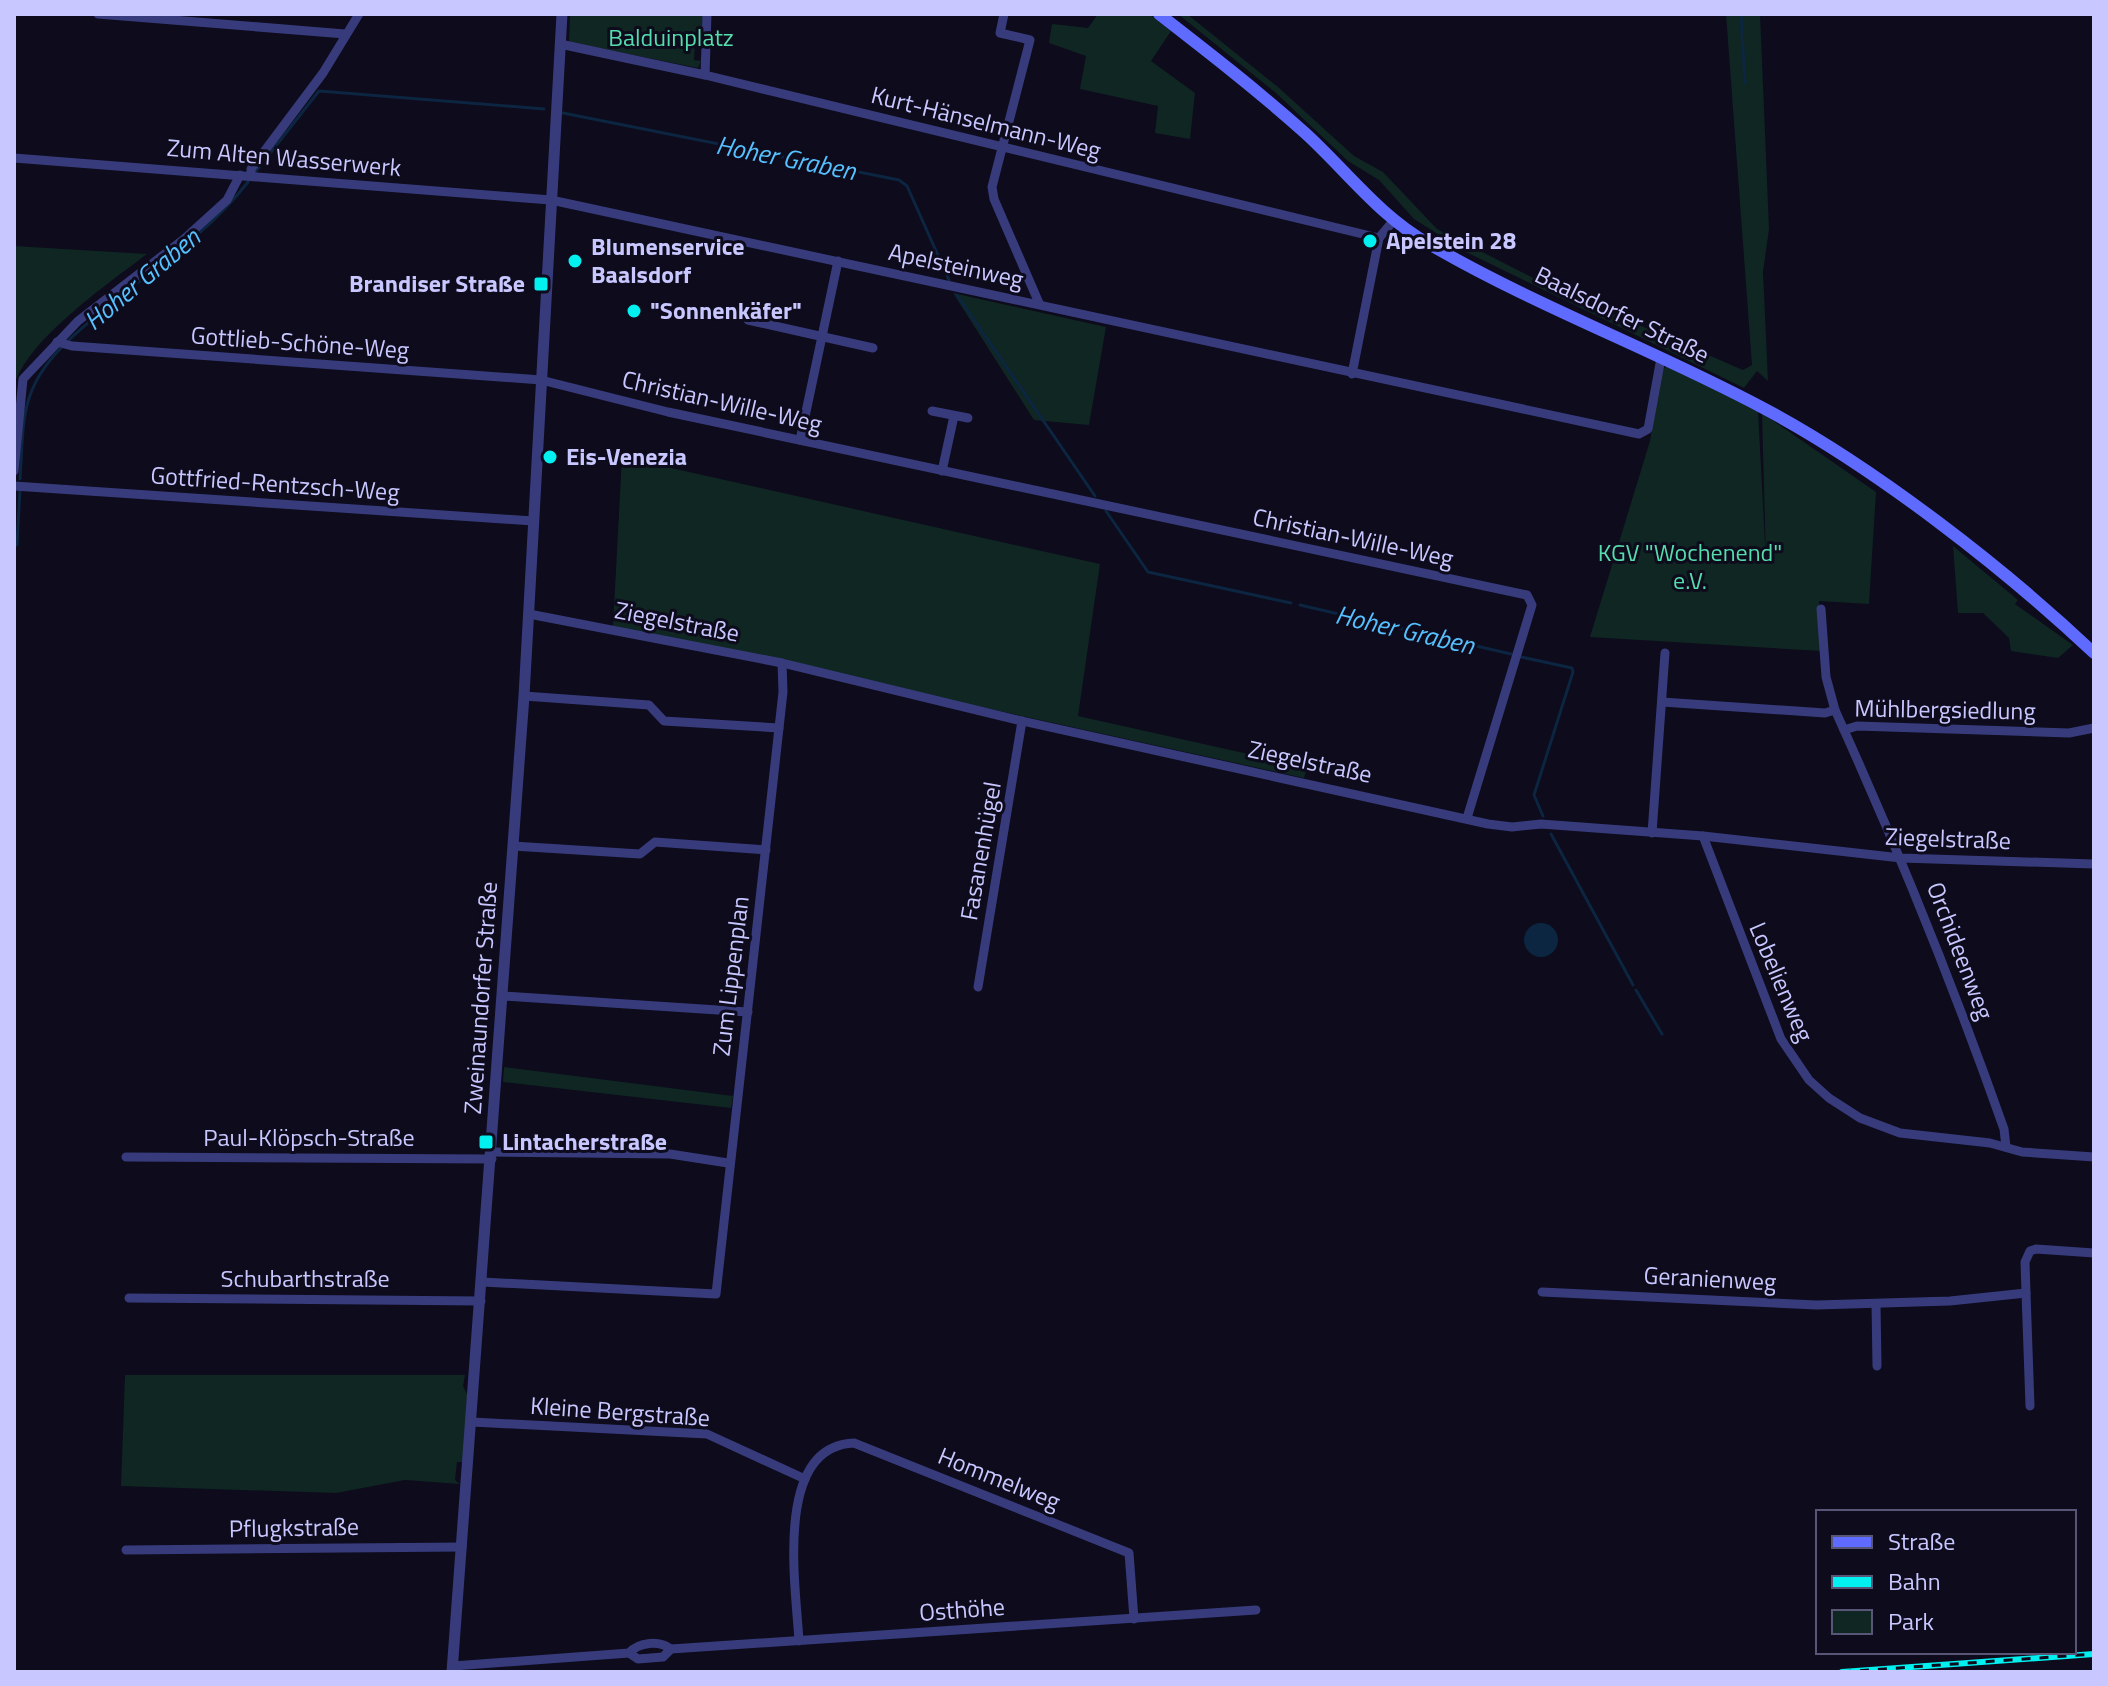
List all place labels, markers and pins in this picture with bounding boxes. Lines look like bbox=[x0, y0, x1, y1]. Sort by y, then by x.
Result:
place label: Apelstein 28 bbox=[1386, 222, 1516, 258]
place label: Blumenservice Baalsdorf bbox=[591, 228, 745, 292]
marker: Apelstein 28 bbox=[1361, 232, 1379, 250]
marker: Blumenservice Baalsdorf bbox=[566, 252, 584, 270]
place label: Brandiser Straße bbox=[349, 265, 525, 301]
marker: Brandiser Straße bbox=[532, 275, 550, 293]
place label: "Sonnenkäfer" bbox=[650, 292, 802, 328]
marker: "Sonnenkäfer" bbox=[625, 302, 643, 320]
place label: Eis-Venezia bbox=[566, 438, 687, 474]
marker: Eis-Venezia bbox=[541, 448, 559, 466]
place label: Lintacherstraße bbox=[502, 1123, 667, 1159]
marker: Lintacherstraße bbox=[477, 1133, 495, 1151]

